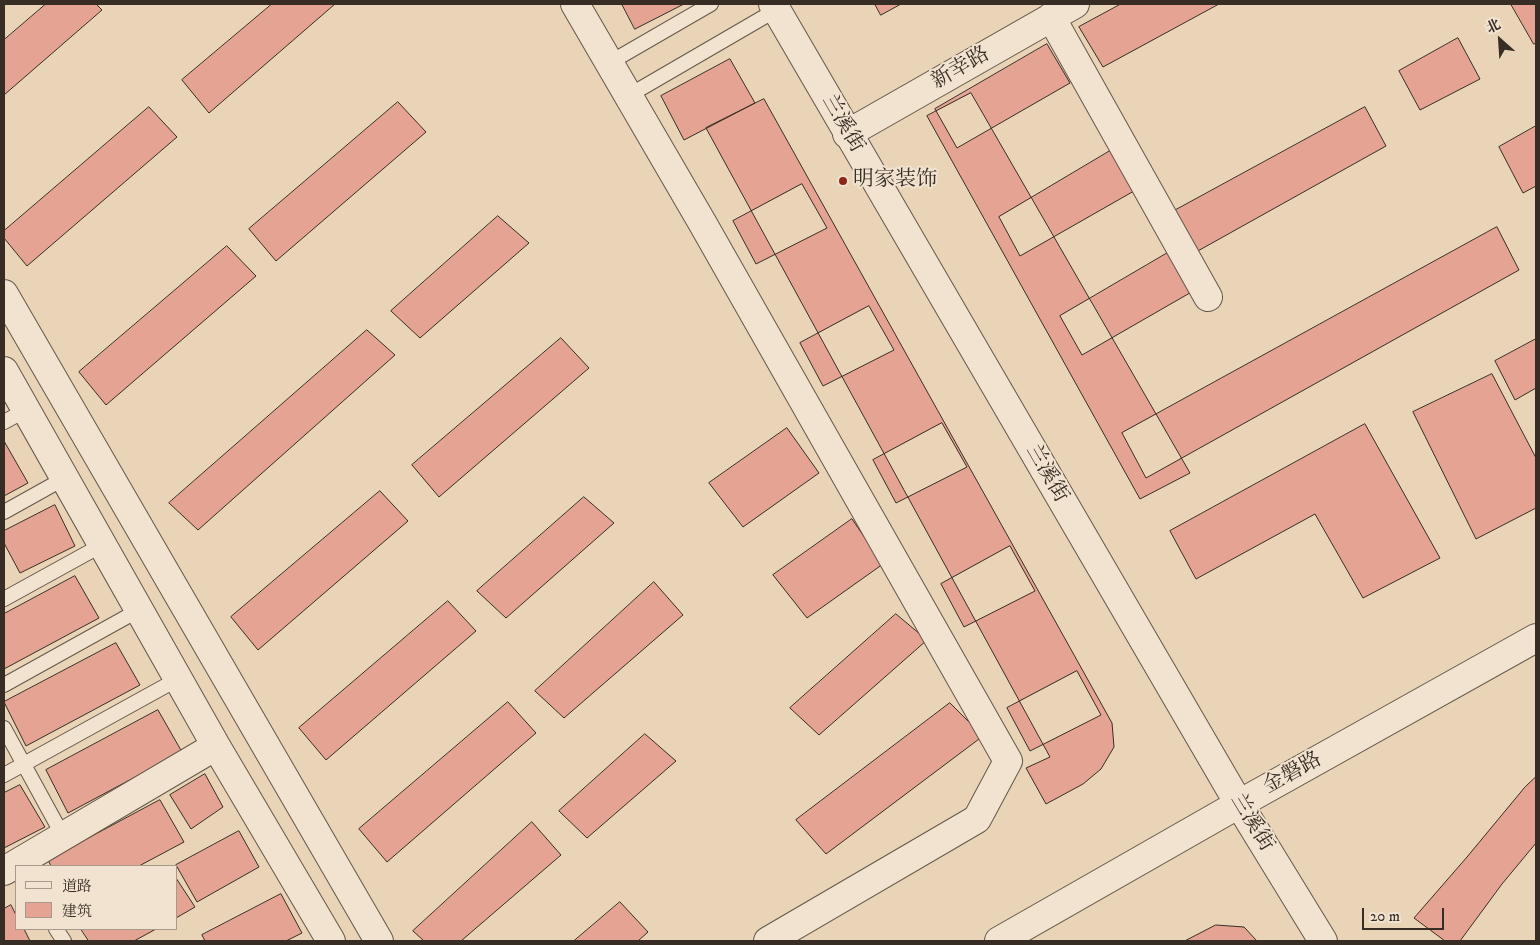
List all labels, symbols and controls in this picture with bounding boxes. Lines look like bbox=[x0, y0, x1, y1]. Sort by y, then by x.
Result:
north arrow bbox=[1475, 15, 1525, 65]
text: 北 bbox=[1483, 15, 1504, 38]
street label: 新幸路 bbox=[927, 42, 995, 96]
street label: 兰溪街 bbox=[815, 90, 869, 158]
place label: 明家装饰 bbox=[853, 168, 937, 194]
marker: 明家装饰 bbox=[837, 175, 849, 187]
street label: 兰溪街 bbox=[1019, 440, 1073, 508]
street label: 金磐路 bbox=[1259, 748, 1327, 800]
street label: 兰溪街 bbox=[1224, 790, 1278, 856]
legend bbox=[15, 865, 178, 930]
text: 道路 bbox=[62, 877, 92, 896]
scale bar bbox=[1365, 898, 1448, 930]
text: 建筑 bbox=[62, 902, 92, 921]
text: 20 m bbox=[1370, 907, 1400, 926]

